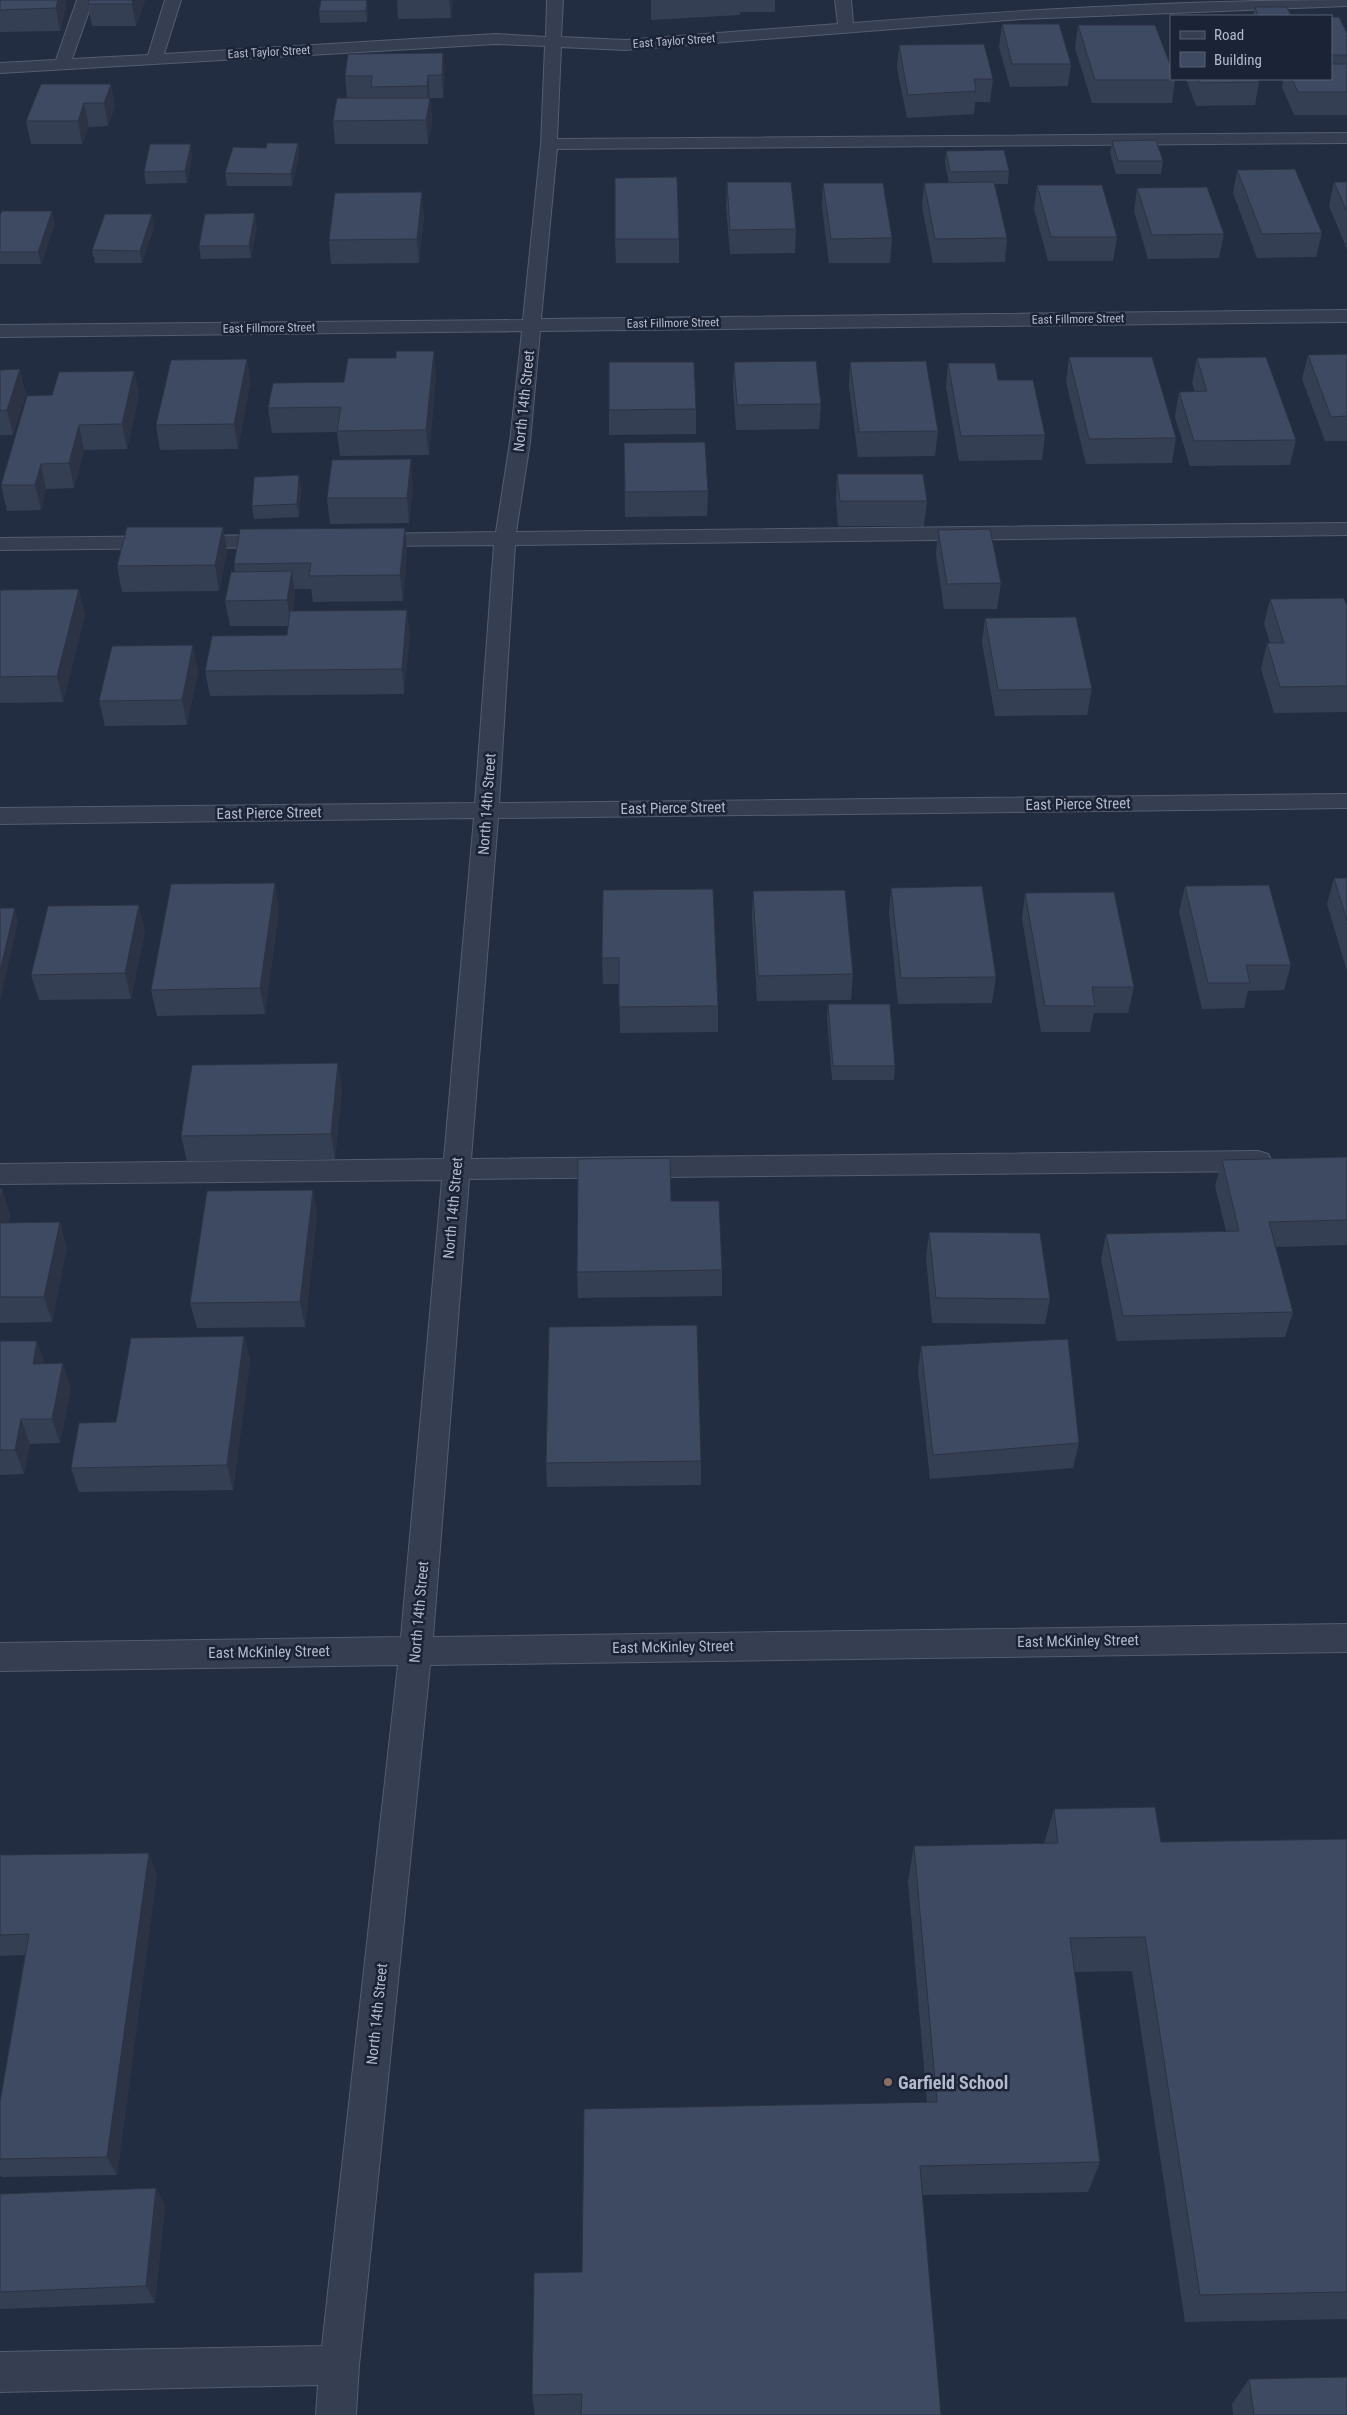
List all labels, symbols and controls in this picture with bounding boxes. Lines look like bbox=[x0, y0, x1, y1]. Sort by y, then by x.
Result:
legend bbox=[1170, 15, 1332, 80]
text: Road bbox=[1214, 26, 1244, 44]
street label: East Taylor Street bbox=[632, 31, 716, 51]
street label: East Taylor Street bbox=[227, 43, 311, 61]
text: Building bbox=[1214, 51, 1262, 69]
street label: East Fillmore Street bbox=[1032, 311, 1125, 327]
street label: East Fillmore Street bbox=[627, 315, 720, 331]
street label: East Fillmore Street bbox=[223, 320, 316, 336]
street label: North 14th Street bbox=[510, 349, 538, 453]
street label: North 14th Street bbox=[474, 753, 500, 855]
street label: East Pierce Street bbox=[1025, 794, 1131, 814]
street label: East Pierce Street bbox=[620, 798, 726, 818]
street label: East Pierce Street bbox=[216, 803, 322, 823]
street label: North 14th Street bbox=[440, 1156, 466, 1260]
street label: North 14th Street bbox=[406, 1560, 432, 1664]
street label: East McKinley Street bbox=[1017, 1631, 1139, 1651]
street label: East McKinley Street bbox=[612, 1637, 734, 1657]
street label: East McKinley Street bbox=[208, 1642, 330, 1662]
street label: North 14th Street bbox=[363, 1962, 391, 2066]
place label: Garfield School bbox=[898, 2072, 1008, 2093]
marker: Garfield School bbox=[882, 2076, 894, 2088]

